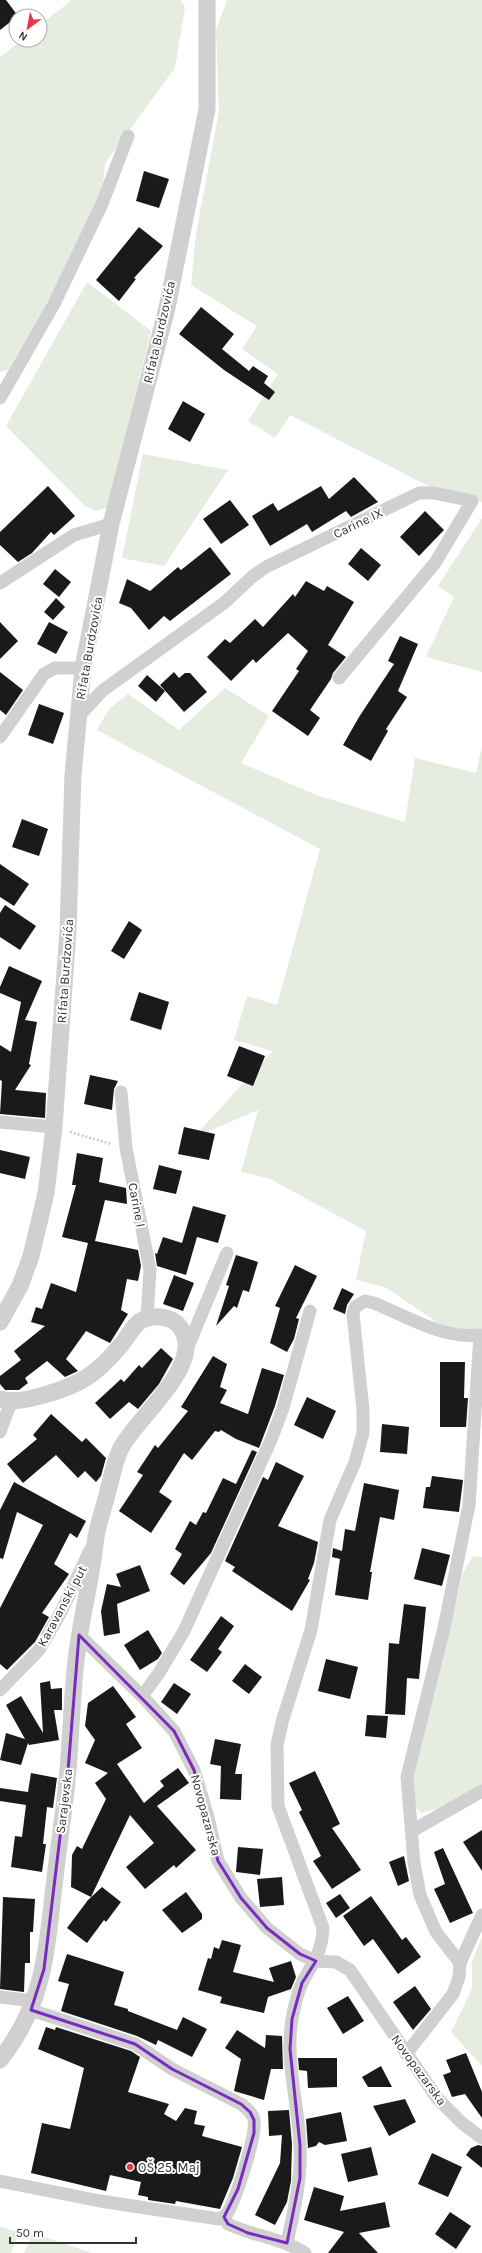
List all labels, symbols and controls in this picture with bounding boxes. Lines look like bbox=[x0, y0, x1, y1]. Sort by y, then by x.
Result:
north arrow bbox=[8, 8, 48, 48]
text: N bbox=[16, 28, 30, 44]
street label: Rifata Burdzovića bbox=[140, 279, 178, 385]
street label: Carine IX bbox=[331, 505, 385, 541]
street label: Rifata Burdzovića bbox=[73, 595, 105, 701]
street label: Rifata Burdzovića bbox=[54, 918, 76, 1024]
street label: Carine I bbox=[125, 1182, 149, 1228]
street label: Karavanski put bbox=[34, 1563, 90, 1649]
street label: Sarajevska bbox=[53, 1768, 75, 1834]
street label: Novopazarska bbox=[188, 1773, 224, 1857]
street label: Novopazarska bbox=[388, 2032, 450, 2108]
place label: OŠ 25. Maj bbox=[138, 2159, 200, 2175]
marker: OŠ 25. Maj bbox=[125, 2162, 135, 2172]
scale bar bbox=[10, 2219, 136, 2245]
text: 50 m bbox=[16, 2226, 44, 2240]

